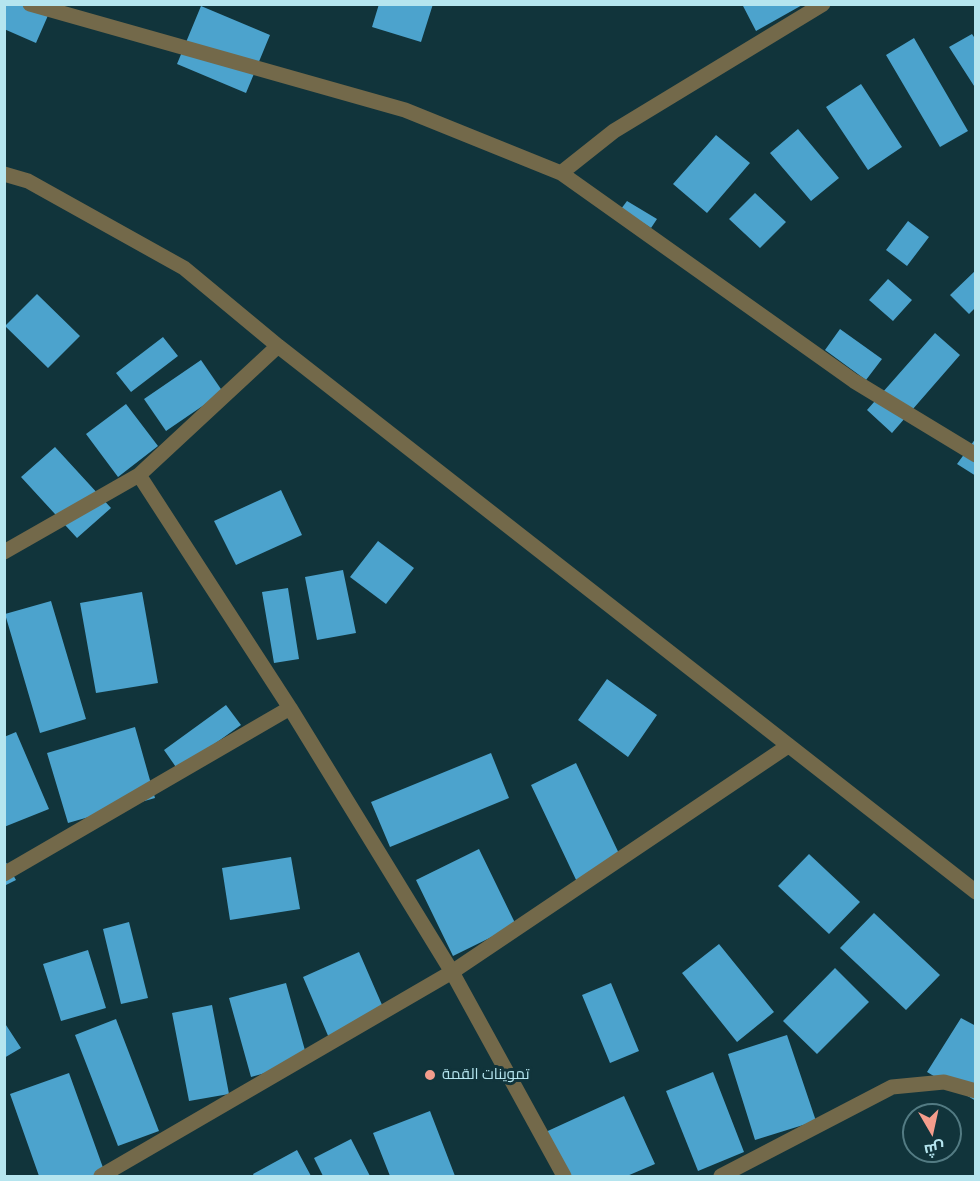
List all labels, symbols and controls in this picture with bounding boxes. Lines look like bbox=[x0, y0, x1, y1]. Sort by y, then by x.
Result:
place label: تموينات القمة bbox=[442, 1066, 529, 1084]
marker: تموينات القمة bbox=[423, 1068, 437, 1082]
north arrow bbox=[902, 1103, 962, 1163]
text: ش bbox=[923, 1138, 946, 1160]

